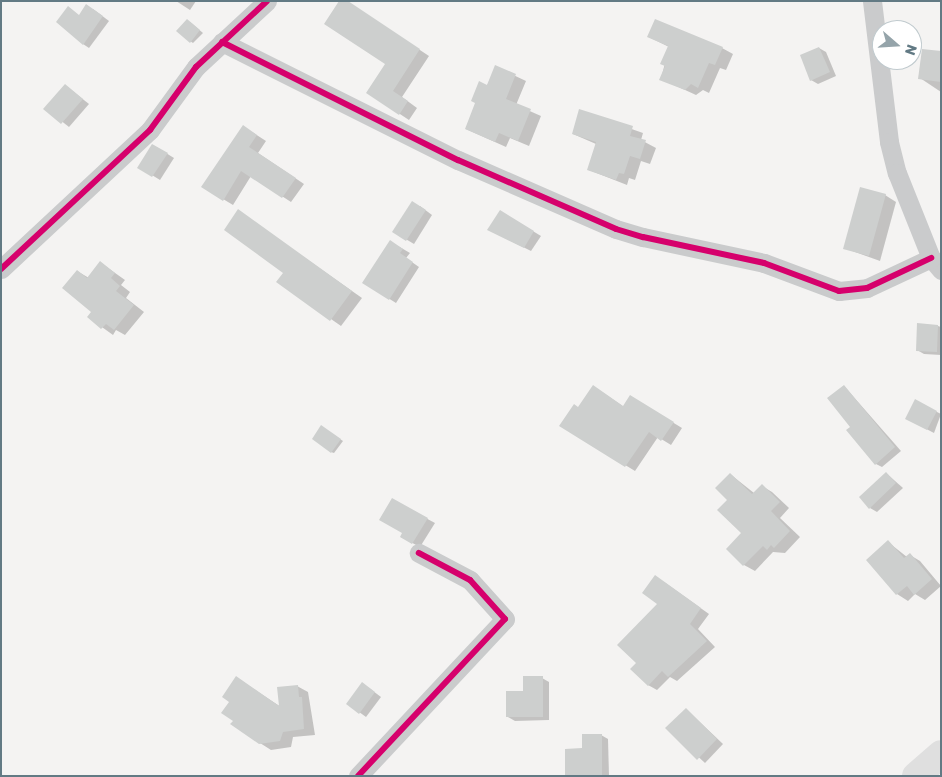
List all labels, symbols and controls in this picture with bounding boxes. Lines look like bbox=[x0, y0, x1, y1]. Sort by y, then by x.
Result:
north arrow bbox=[872, 20, 922, 70]
text: N bbox=[901, 42, 920, 57]

